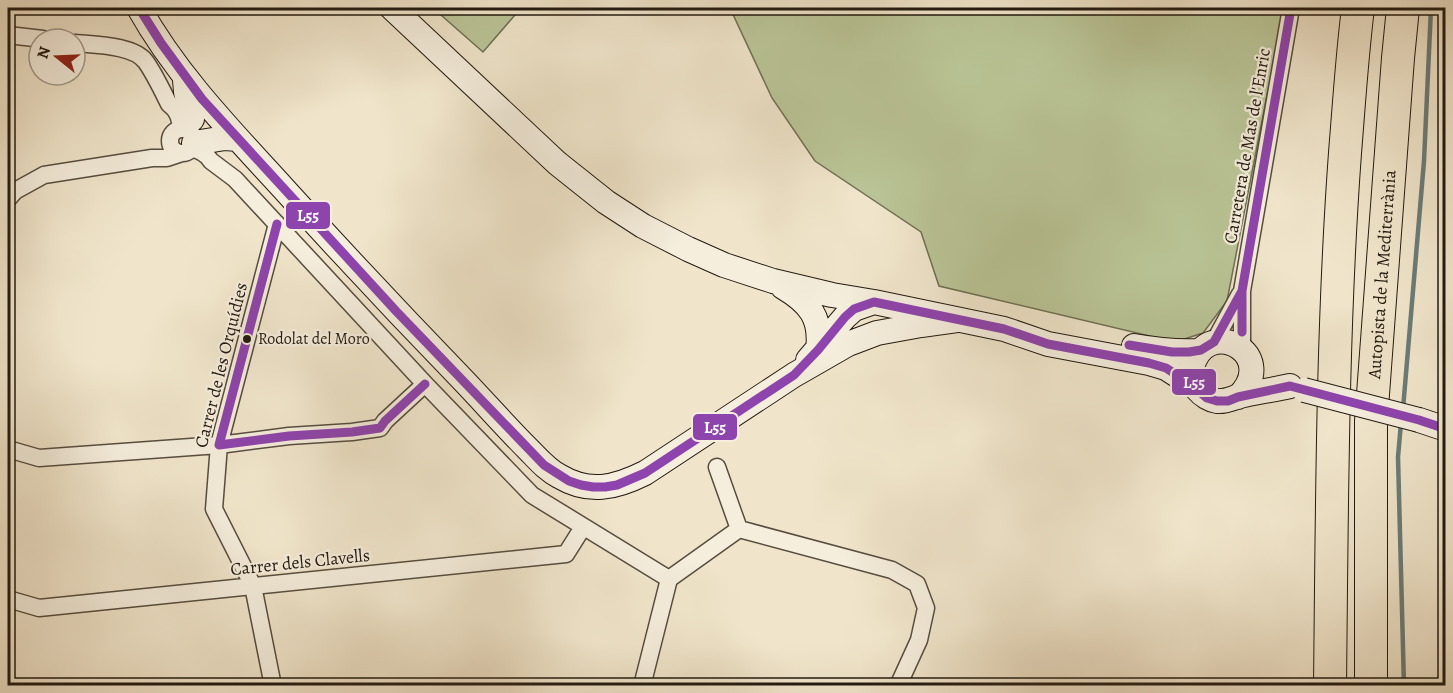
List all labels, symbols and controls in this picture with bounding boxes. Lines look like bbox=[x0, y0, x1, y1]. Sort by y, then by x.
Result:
north arrow bbox=[27, 27, 87, 87]
text: N bbox=[31, 43, 56, 62]
street label: Carretera de Mas de l'Enric bbox=[1218, 46, 1276, 246]
street label: Autopista de la Mediterrània bbox=[1362, 168, 1402, 381]
line badge: L55 bbox=[285, 201, 331, 230]
text: L55 bbox=[297, 205, 319, 227]
street label: Carrer de les Orquídies bbox=[189, 280, 253, 450]
place label: Rodolat del Moro bbox=[258, 328, 370, 350]
marker: Rodolat del Moro bbox=[241, 333, 253, 345]
line badge: L55 bbox=[1171, 368, 1217, 396]
text: L55 bbox=[1183, 372, 1205, 394]
line badge: L55 bbox=[692, 413, 738, 441]
text: L55 bbox=[704, 417, 726, 439]
street label: Carrer dels Clavells bbox=[229, 543, 371, 581]

